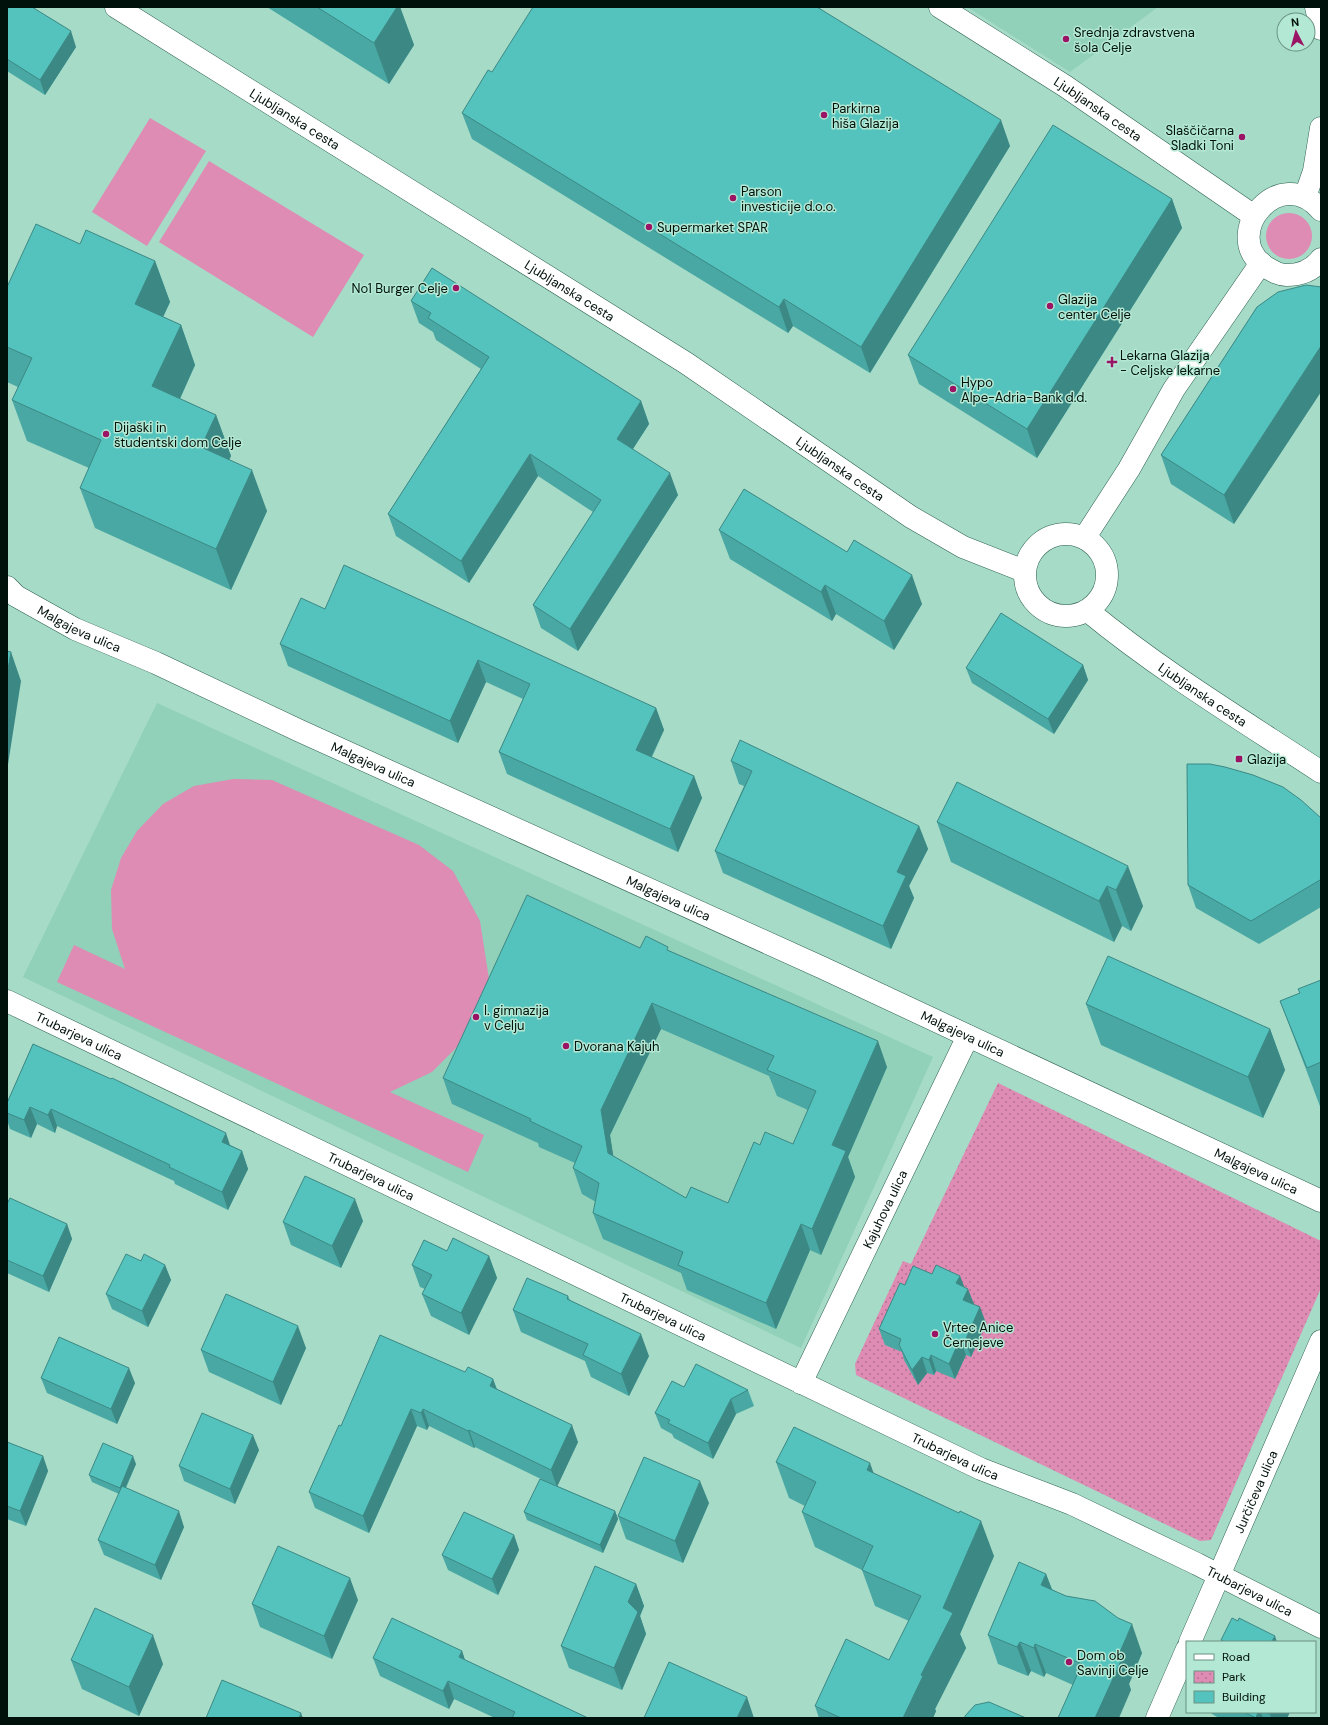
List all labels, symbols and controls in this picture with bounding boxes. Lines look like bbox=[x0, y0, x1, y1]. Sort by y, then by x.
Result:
north arrow bbox=[1276, 12, 1316, 52]
text: N bbox=[1290, 15, 1300, 29]
place label: Srednja zdravstvena šola Celje bbox=[1074, 24, 1195, 56]
marker: Srednja zdravstvena šola Celje bbox=[1061, 34, 1071, 44]
street label: Ljubljanska cesta bbox=[1051, 73, 1145, 145]
street label: Ljubljanska cesta bbox=[247, 84, 343, 153]
place label: Parkirna hiša Glazija bbox=[832, 100, 899, 132]
marker: Parkirna hiša Glazija bbox=[819, 110, 829, 120]
place label: Slaščičarna Sladki Toni bbox=[1166, 122, 1234, 154]
marker: Slaščičarna Sladki Toni bbox=[1237, 132, 1247, 142]
place label: Parson investicije d.o.o. bbox=[741, 183, 836, 215]
marker: Parson investicije d.o.o. bbox=[728, 193, 738, 203]
place label: Supermarket SPAR bbox=[657, 219, 768, 236]
marker: Supermarket SPAR bbox=[644, 222, 654, 232]
street label: Ljubljanska cesta bbox=[522, 256, 618, 325]
place label: No1 Burger Celje bbox=[352, 280, 448, 297]
marker: No1 Burger Celje bbox=[451, 283, 461, 293]
place label: Glazija center Celje bbox=[1058, 291, 1131, 323]
marker: Glazija center Celje bbox=[1045, 301, 1055, 311]
place label: Lekarna Glazija - Celjske lekarne bbox=[1120, 347, 1220, 379]
marker: Lekarna Glazija - Celjske lekarne bbox=[1107, 357, 1117, 367]
place label: Hypo Alpe-Adria-Bank d.d. bbox=[961, 374, 1087, 406]
marker: Hypo Alpe-Adria-Bank d.d. bbox=[948, 384, 958, 394]
place label: Dijaški in študentski dom Celje bbox=[114, 419, 242, 451]
marker: Dijaški in študentski dom Celje bbox=[101, 429, 111, 439]
street label: Ljubljanska cesta bbox=[793, 432, 888, 505]
street label: Malgajeva ulica bbox=[35, 601, 123, 656]
street label: Ljubljanska cesta bbox=[1155, 659, 1250, 730]
street label: Malgajeva ulica bbox=[329, 738, 418, 791]
place label: Glazija bbox=[1247, 751, 1286, 768]
marker: Glazija bbox=[1234, 754, 1244, 764]
street label: Malgajeva ulica bbox=[624, 872, 713, 924]
place label: I. gimnazija v Celju bbox=[484, 1002, 549, 1034]
street label: Malgajeva ulica bbox=[918, 1007, 1007, 1060]
street label: Trubarjeva ulica bbox=[33, 1008, 125, 1064]
marker: I. gimnazija v Celju bbox=[471, 1012, 481, 1022]
place label: Dvorana Kajuh bbox=[574, 1038, 660, 1055]
marker: Dvorana Kajuh bbox=[561, 1041, 571, 1051]
street label: Malgajeva ulica bbox=[1212, 1144, 1301, 1198]
street label: Trubarjeva ulica bbox=[325, 1148, 417, 1204]
street label: Kajuhova ulica bbox=[859, 1167, 911, 1251]
street label: Trubarjeva ulica bbox=[617, 1288, 709, 1344]
place label: Vrtec Anice Černejeve bbox=[943, 1319, 1013, 1351]
marker: Vrtec Anice Černejeve bbox=[930, 1329, 940, 1339]
street label: Trubarjeva ulica bbox=[909, 1429, 1001, 1484]
street label: Jurčičeva ulica bbox=[1230, 1448, 1281, 1536]
street label: Trubarjeva ulica bbox=[1204, 1562, 1296, 1620]
legend bbox=[1186, 1641, 1316, 1713]
place label: Dom ob Savinji Celje bbox=[1077, 1647, 1149, 1679]
text: Road bbox=[1222, 1649, 1250, 1665]
marker: Dom ob Savinji Celje bbox=[1064, 1657, 1074, 1667]
text: Park bbox=[1222, 1669, 1246, 1685]
text: Building bbox=[1222, 1689, 1266, 1705]

